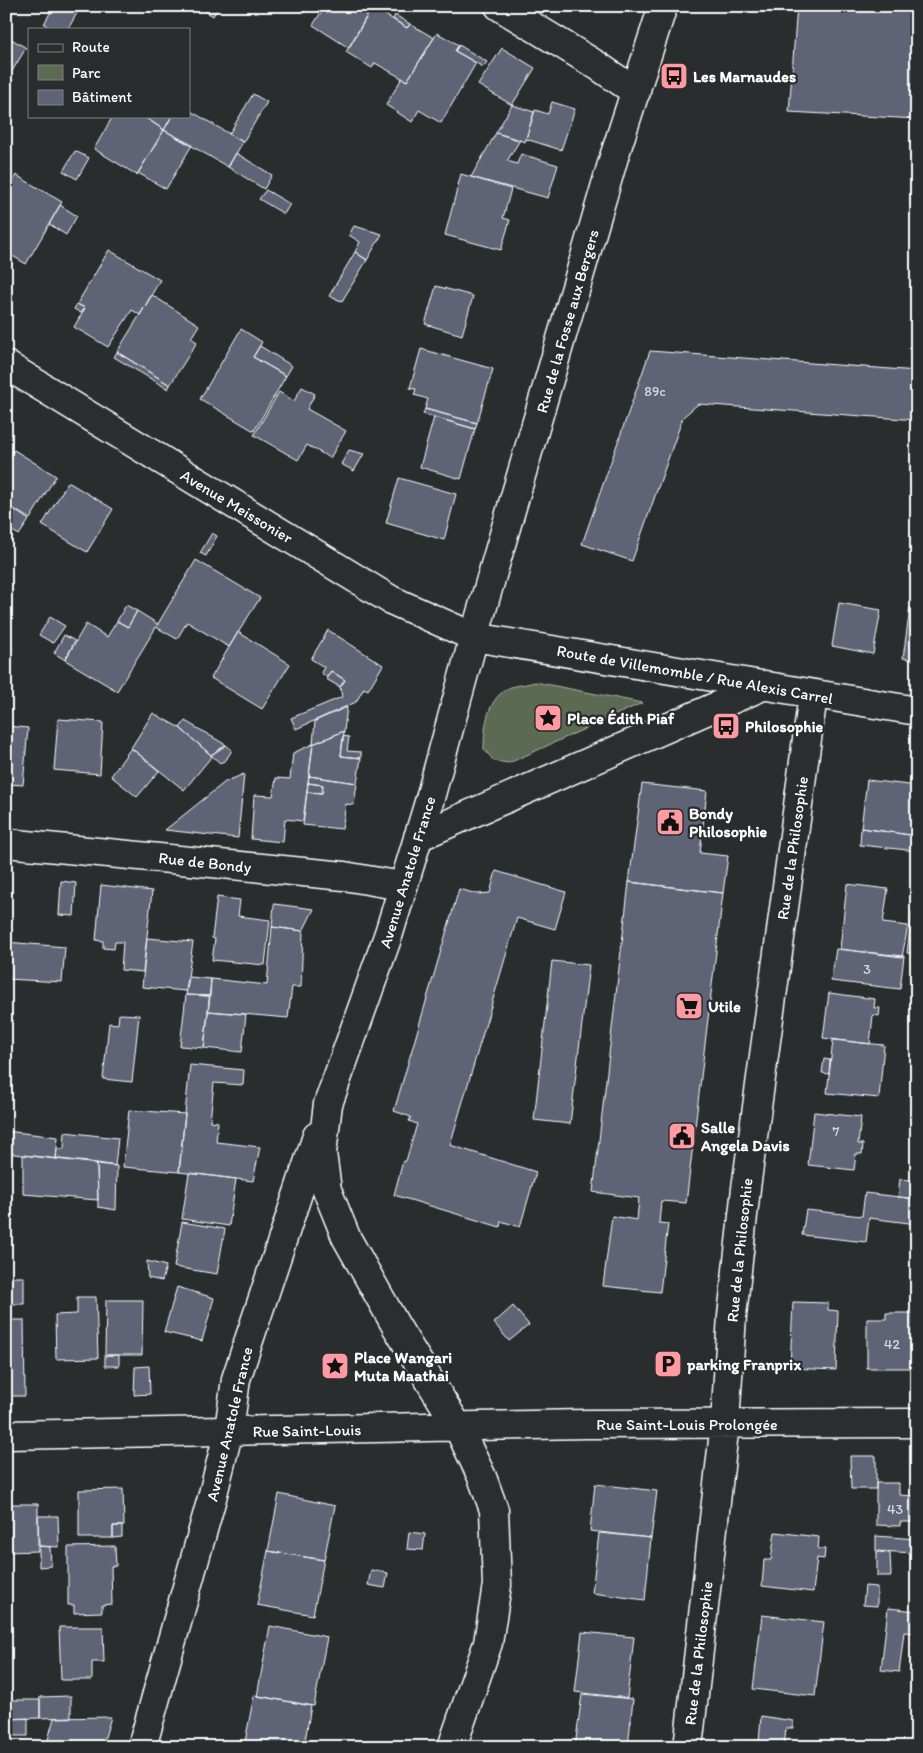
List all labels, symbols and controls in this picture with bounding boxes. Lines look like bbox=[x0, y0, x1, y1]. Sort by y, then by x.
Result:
legend bbox=[28, 28, 190, 118]
text: Route bbox=[72, 38, 110, 56]
bus stop icon: Les Marnaudes bbox=[659, 61, 689, 91]
text: Parc bbox=[72, 64, 101, 82]
place label: Les Marnaudes bbox=[693, 67, 796, 86]
text: Bâtiment bbox=[72, 88, 133, 106]
street label: Rue de la Fosse aux Bergers bbox=[532, 227, 603, 415]
house number: 89c bbox=[644, 383, 666, 400]
street label: Avenue Meissonier bbox=[177, 465, 297, 548]
street label: Route de Villemomble / Rue Alexis Carrel bbox=[555, 641, 835, 708]
place icon: Place Édith Piaf bbox=[533, 703, 563, 733]
place label: Place Édith Piaf bbox=[567, 709, 675, 728]
bus stop icon: Philosophie bbox=[711, 711, 741, 741]
place label: Philosophie bbox=[745, 717, 824, 737]
street label: Rue de la Philosophie bbox=[773, 775, 812, 921]
street label: Avenue Anatole France bbox=[375, 794, 440, 950]
place label: Bondy Philosophie bbox=[689, 804, 768, 842]
public building icon: Bondy Philosophie bbox=[655, 807, 685, 837]
street label: Rue de Bondy bbox=[158, 848, 253, 877]
house number: 3 bbox=[863, 961, 871, 978]
supermarket icon: Utile bbox=[674, 991, 704, 1021]
place label: Utile bbox=[708, 997, 741, 1016]
place label: Salle Angela Davis bbox=[700, 1118, 790, 1156]
public building icon: Salle Angela Davis bbox=[667, 1121, 697, 1151]
house number: 7 bbox=[833, 1123, 840, 1140]
street label: Rue de la Philosophie bbox=[722, 1177, 757, 1323]
house number: 42 bbox=[884, 1336, 901, 1353]
street label: Avenue Anatole France bbox=[202, 1345, 257, 1503]
place label: Place Wangari Muta Maathai bbox=[354, 1348, 452, 1385]
parking icon: parking Franprix bbox=[653, 1349, 683, 1379]
place icon: Place Wangari Muta Maathai bbox=[320, 1351, 350, 1381]
place label: parking Franprix bbox=[686, 1355, 802, 1375]
street label: Rue Saint-Louis Prolongée bbox=[596, 1415, 778, 1434]
street label: Rue Saint-Louis bbox=[252, 1420, 362, 1441]
house number: 43 bbox=[887, 1501, 903, 1518]
street label: Rue de la Philosophie bbox=[680, 1580, 717, 1726]

